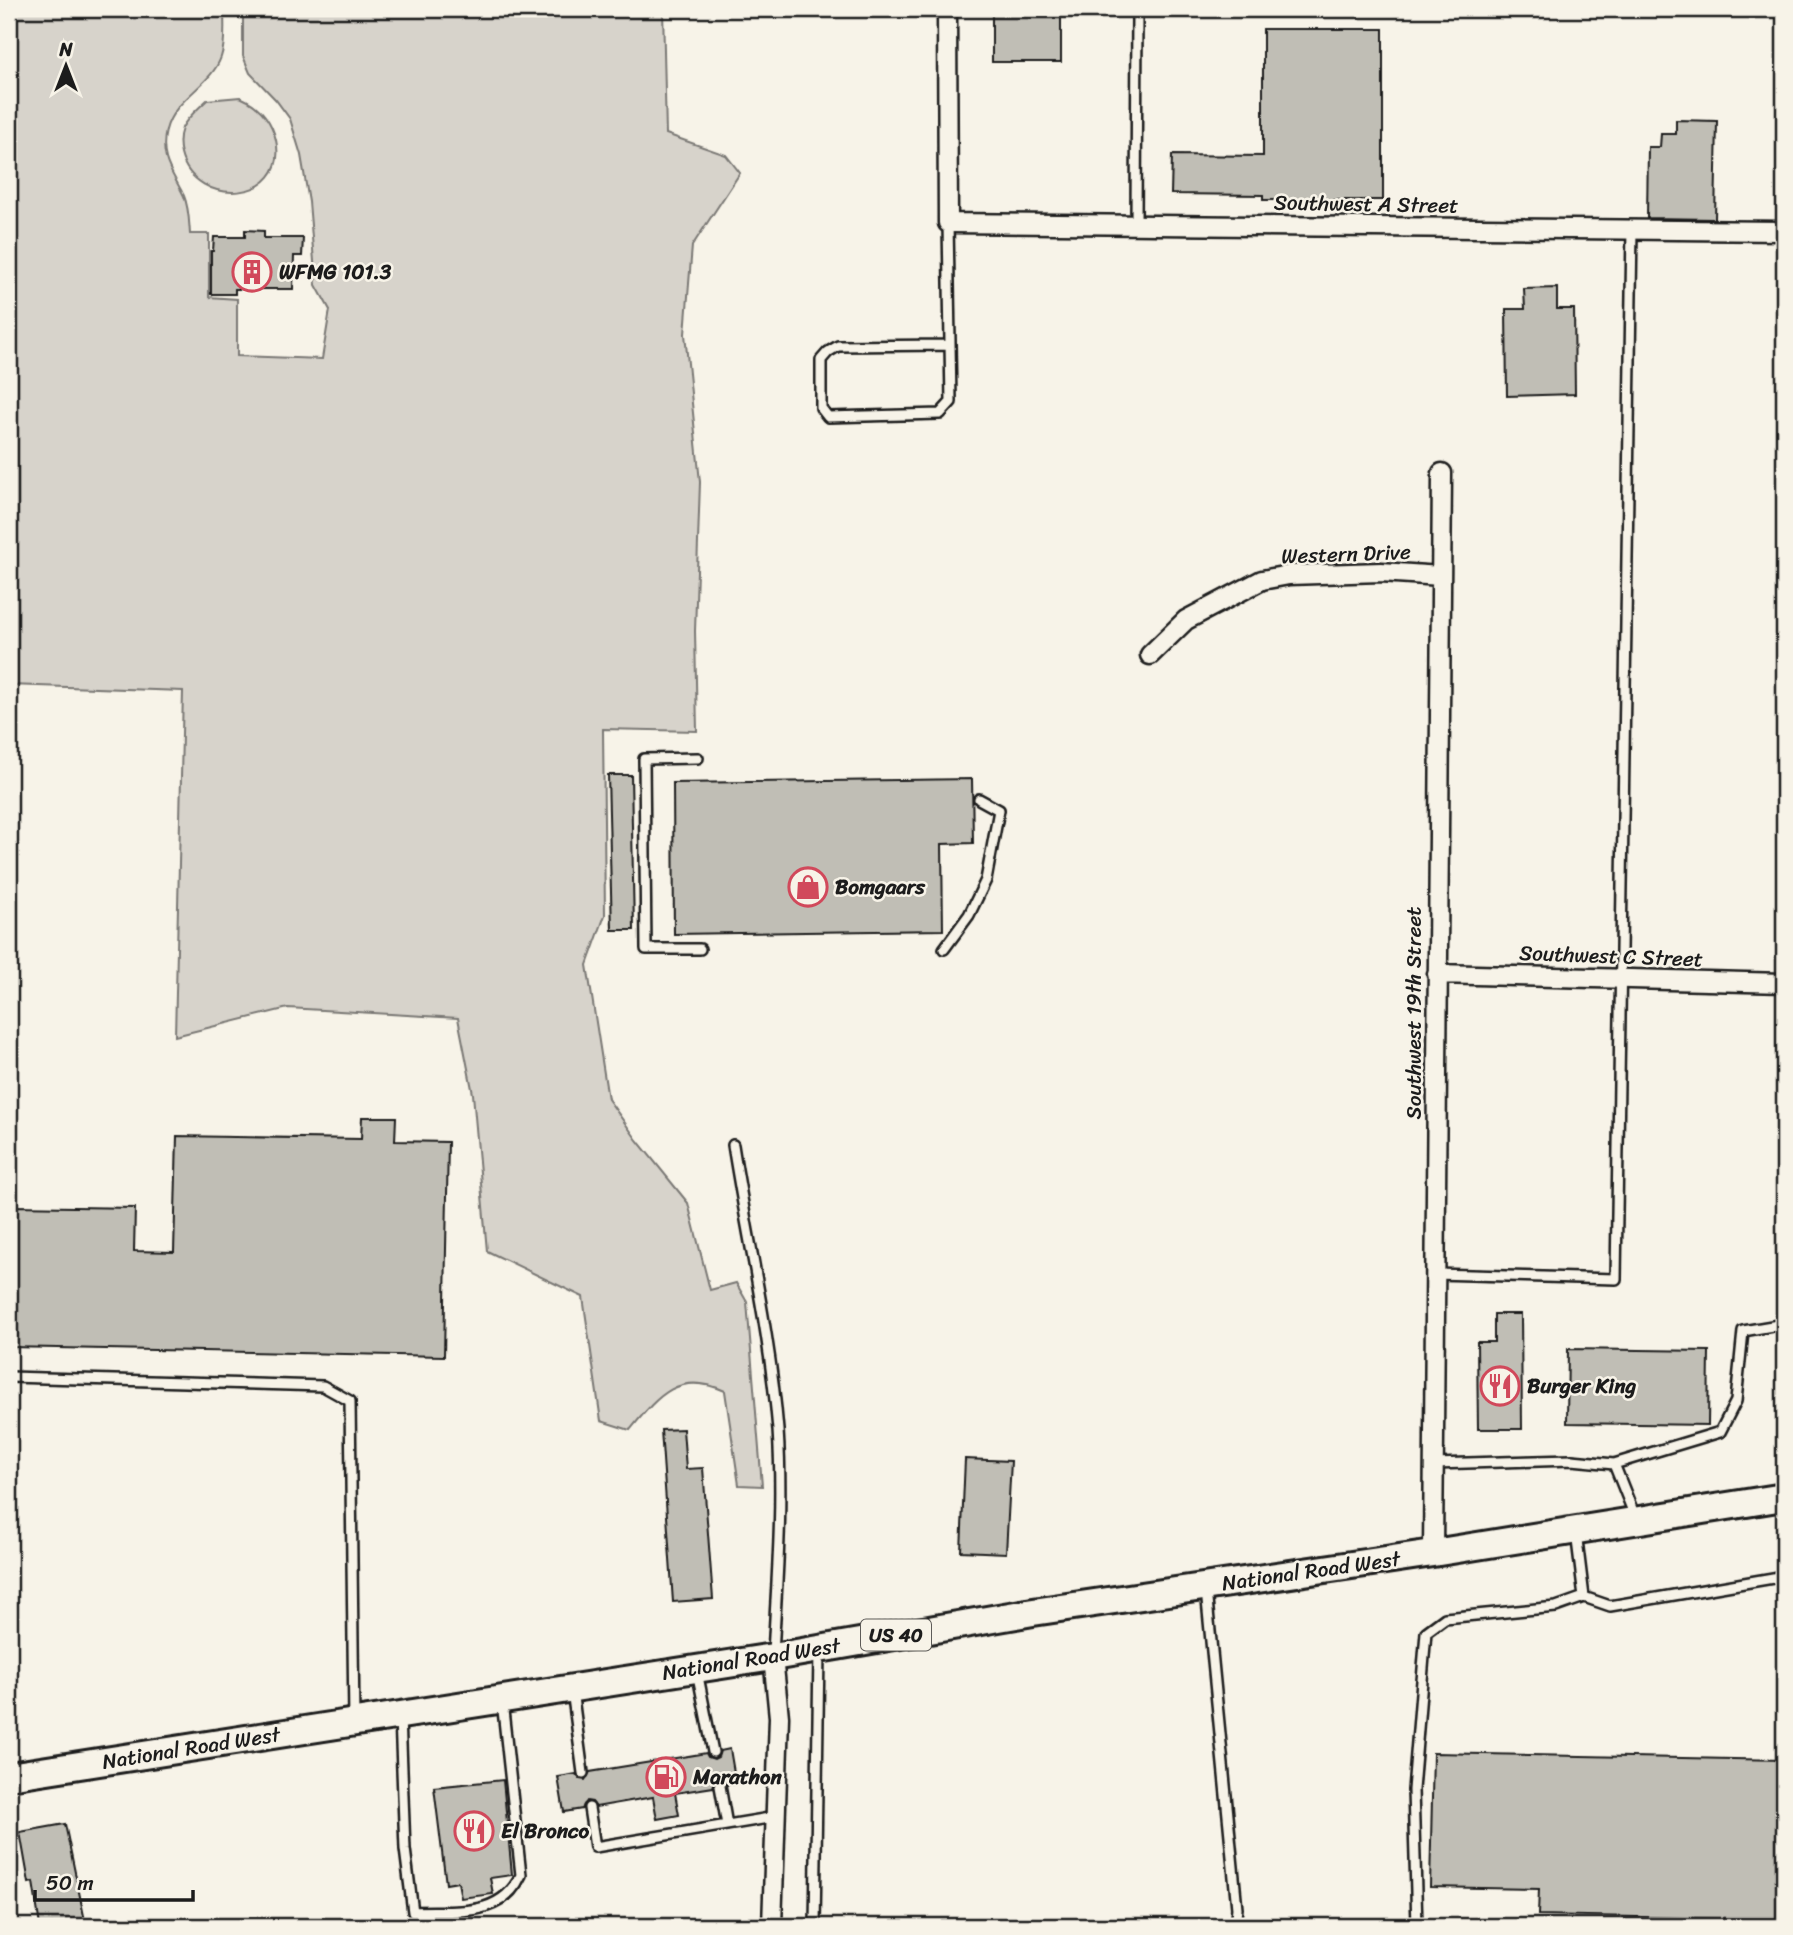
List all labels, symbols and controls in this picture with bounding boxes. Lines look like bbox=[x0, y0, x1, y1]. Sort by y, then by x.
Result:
north arrow bbox=[32, 32, 102, 102]
text: N bbox=[58, 33, 73, 66]
street label: Southwest A Street bbox=[1273, 183, 1459, 225]
building icon: WFMG 101.3 bbox=[231, 251, 273, 293]
place label: WFMG 101.3 bbox=[279, 253, 392, 291]
street label: Western Drive bbox=[1281, 533, 1412, 575]
shop icon: Bomgaars bbox=[787, 866, 829, 908]
place label: Bomgaars bbox=[835, 868, 926, 906]
street label: Southwest 19th Street bbox=[1395, 907, 1433, 1119]
street label: Southwest C Street bbox=[1518, 934, 1704, 978]
restaurant icon: Burger King bbox=[1479, 1365, 1521, 1407]
place label: Burger King bbox=[1527, 1367, 1636, 1405]
street label: National Road West bbox=[1219, 1539, 1404, 1602]
road number: US 40 bbox=[861, 1620, 931, 1651]
street label: National Road West bbox=[659, 1626, 844, 1692]
street label: National Road West bbox=[99, 1715, 284, 1781]
fuel station icon: Marathon bbox=[645, 1756, 687, 1798]
place label: Marathon bbox=[692, 1758, 782, 1796]
restaurant icon: El Bronco bbox=[453, 1810, 495, 1852]
place label: El Bronco bbox=[501, 1812, 590, 1850]
scale bar bbox=[35, 1858, 192, 1902]
text: 50 m bbox=[46, 1864, 94, 1902]

